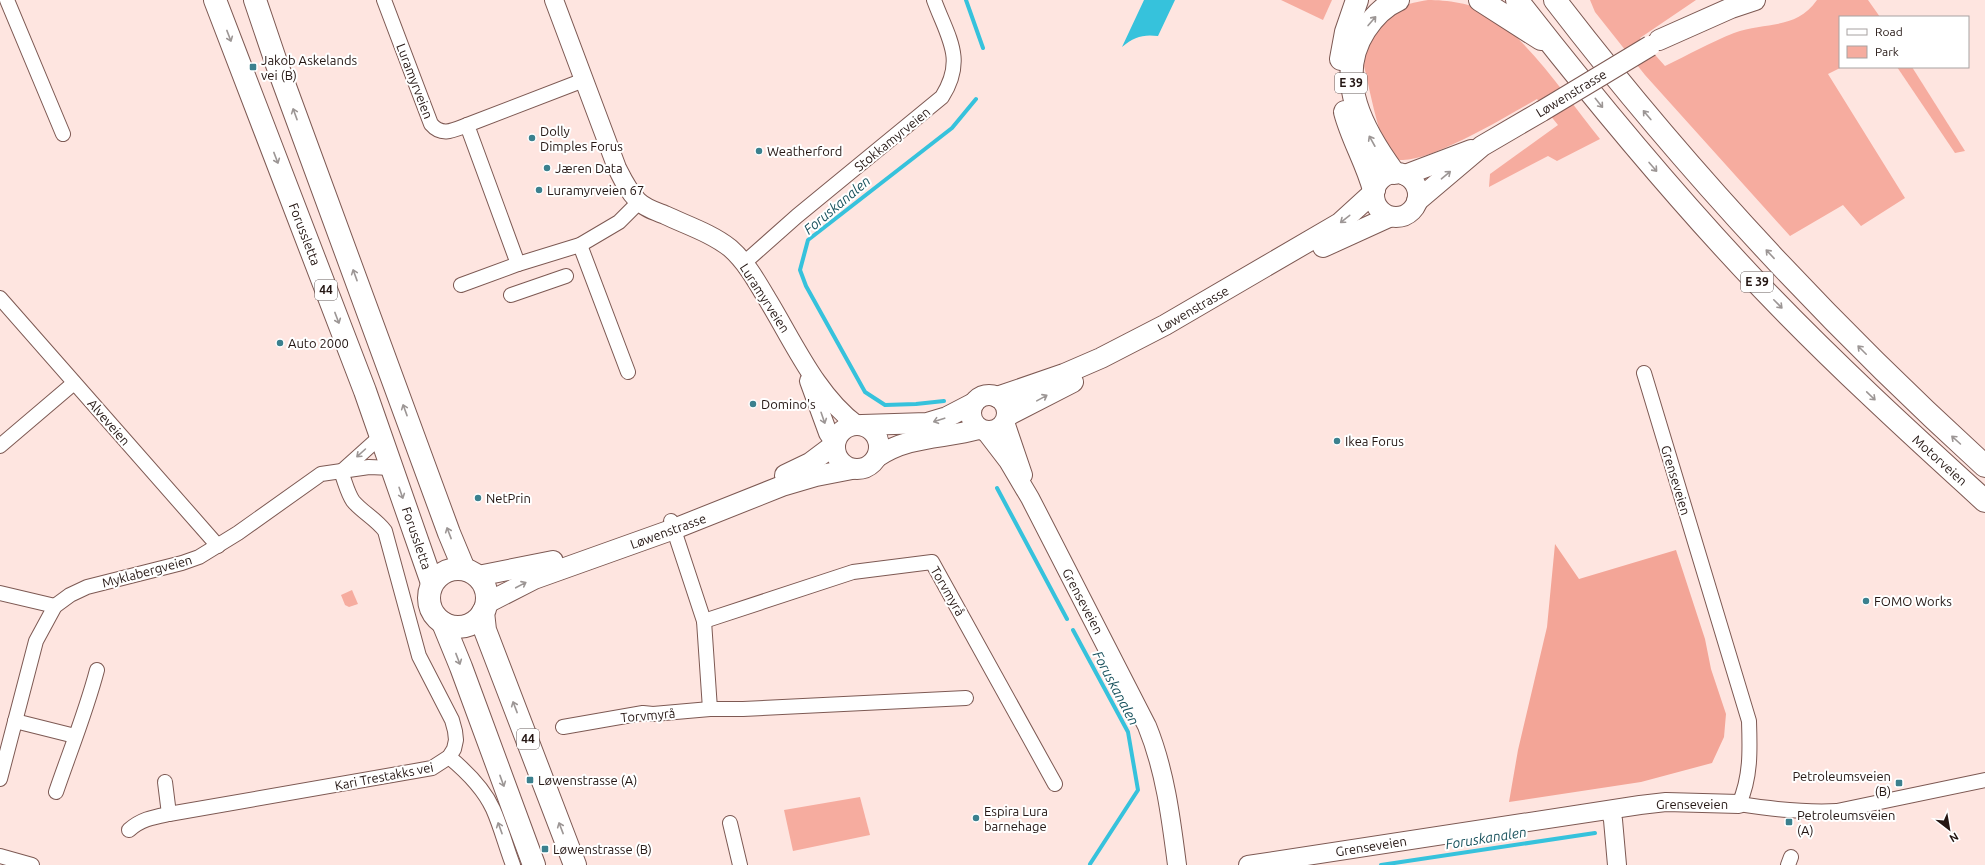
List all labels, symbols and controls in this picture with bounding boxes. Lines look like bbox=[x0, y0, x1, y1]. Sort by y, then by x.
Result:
one-way arrow bbox=[1368, 15, 1377, 26]
legend bbox=[1839, 16, 1969, 68]
text: Road bbox=[1875, 25, 1903, 38]
one-way arrow bbox=[226, 30, 234, 42]
street label: Luramyrveien bbox=[394, 41, 436, 121]
text: Park bbox=[1875, 45, 1899, 58]
place label: Jakob Askelands vei (B) bbox=[261, 53, 357, 83]
marker: Jakob Askelands vei (B) bbox=[248, 62, 258, 72]
street label: Løwenstrasse bbox=[1533, 66, 1609, 120]
road number: E 39 bbox=[1335, 73, 1367, 93]
one-way arrow bbox=[1595, 97, 1603, 108]
street label: Stokkamyrveien bbox=[851, 104, 933, 174]
one-way arrow bbox=[291, 108, 298, 121]
one-way arrow bbox=[1642, 110, 1651, 121]
place label: Dolly Dimples Forus bbox=[540, 124, 623, 153]
marker: Dolly Dimples Forus bbox=[527, 133, 537, 143]
one-way arrow bbox=[1368, 135, 1376, 147]
place label: Weatherford bbox=[767, 144, 842, 158]
marker: Weatherford bbox=[754, 146, 764, 156]
one-way arrow bbox=[272, 151, 280, 163]
place label: Jæren Data bbox=[555, 161, 623, 175]
one-way arrow bbox=[1649, 161, 1658, 172]
marker: Jæren Data bbox=[542, 163, 552, 173]
one-way arrow bbox=[1441, 171, 1452, 180]
water label: Foruskanalen bbox=[800, 173, 874, 237]
place label: Luramyrveien 67 bbox=[547, 183, 644, 197]
marker: Luramyrveien 67 bbox=[534, 185, 544, 195]
street label: Forussletta bbox=[287, 201, 323, 267]
one-way arrow bbox=[1340, 215, 1351, 223]
one-way arrow bbox=[1766, 249, 1775, 259]
street label: Luramyrveien bbox=[737, 261, 793, 335]
one-way arrow bbox=[350, 270, 358, 282]
road number: E 39 bbox=[1741, 272, 1773, 292]
road number: 44 bbox=[315, 280, 337, 300]
street label: Løwenstrasse bbox=[1155, 283, 1231, 335]
one-way arrow bbox=[1774, 299, 1783, 309]
one-way arrow bbox=[334, 312, 342, 324]
place label: Auto 2000 bbox=[288, 336, 349, 350]
marker: Auto 2000 bbox=[275, 338, 285, 348]
one-way arrow bbox=[1857, 345, 1867, 355]
one-way arrow bbox=[1866, 391, 1876, 401]
one-way arrow bbox=[1036, 393, 1048, 401]
street label: Alveveien bbox=[85, 396, 133, 448]
place label: Domino's bbox=[761, 397, 816, 411]
marker: Domino's bbox=[748, 399, 758, 409]
one-way arrow bbox=[400, 405, 408, 417]
one-way arrow bbox=[820, 412, 827, 425]
one-way arrow bbox=[932, 417, 945, 424]
street label: Motorveien bbox=[1910, 432, 1970, 488]
place label: Ikea Forus bbox=[1345, 434, 1404, 448]
one-way arrow bbox=[1951, 435, 1961, 444]
marker: Ikea Forus bbox=[1332, 436, 1342, 446]
street label: Grenseveien bbox=[1659, 443, 1693, 517]
one-way arrow bbox=[356, 449, 366, 458]
one-way arrow bbox=[398, 487, 406, 499]
place label: NetPrin bbox=[486, 491, 531, 505]
marker: NetPrin bbox=[473, 493, 483, 503]
street label: Forussletta bbox=[400, 505, 434, 571]
street label: Løwenstrasse bbox=[628, 511, 708, 551]
one-way arrow bbox=[444, 527, 452, 539]
street label: Myklabergveien bbox=[100, 552, 194, 590]
street label: Torvmyrå bbox=[928, 564, 968, 618]
street label: Grenseveien bbox=[1060, 566, 1106, 636]
one-way arrow bbox=[515, 581, 527, 589]
place label: FOMO Works bbox=[1874, 594, 1952, 608]
marker: FOMO Works bbox=[1861, 596, 1871, 606]
water label: Foruskanalen bbox=[1090, 648, 1142, 728]
one-way arrow bbox=[455, 652, 463, 664]
one-way arrow bbox=[511, 701, 519, 713]
street label: Torvmyrå bbox=[620, 706, 676, 724]
road number: 44 bbox=[517, 729, 539, 749]
street label: Kari Trestakks vei bbox=[333, 760, 435, 792]
place label: Petroleumsveien (B) bbox=[1793, 769, 1891, 799]
place label: Løwenstrasse (A) bbox=[538, 773, 637, 788]
one-way arrow bbox=[499, 774, 507, 786]
marker: Løwenstrasse (A) bbox=[525, 775, 535, 785]
marker: Petroleumsveien (B) bbox=[1894, 778, 1904, 788]
street label: Grenseveien bbox=[1656, 797, 1728, 811]
place label: Espira Lura barnehage bbox=[984, 804, 1048, 833]
place label: Petroleumsveien (A) bbox=[1797, 808, 1895, 838]
north arrow bbox=[1929, 809, 1969, 849]
marker: Espira Lura barnehage bbox=[971, 813, 981, 823]
marker: Petroleumsveien (A) bbox=[1784, 817, 1794, 827]
one-way arrow bbox=[495, 823, 503, 835]
one-way arrow bbox=[557, 823, 565, 835]
water label: Foruskanalen bbox=[1444, 824, 1528, 852]
text: N bbox=[1948, 830, 1961, 845]
street label: Grenseveien bbox=[1334, 833, 1408, 859]
place label: Løwenstrasse (B) bbox=[553, 842, 652, 857]
marker: Løwenstrasse (B) bbox=[540, 844, 550, 854]

